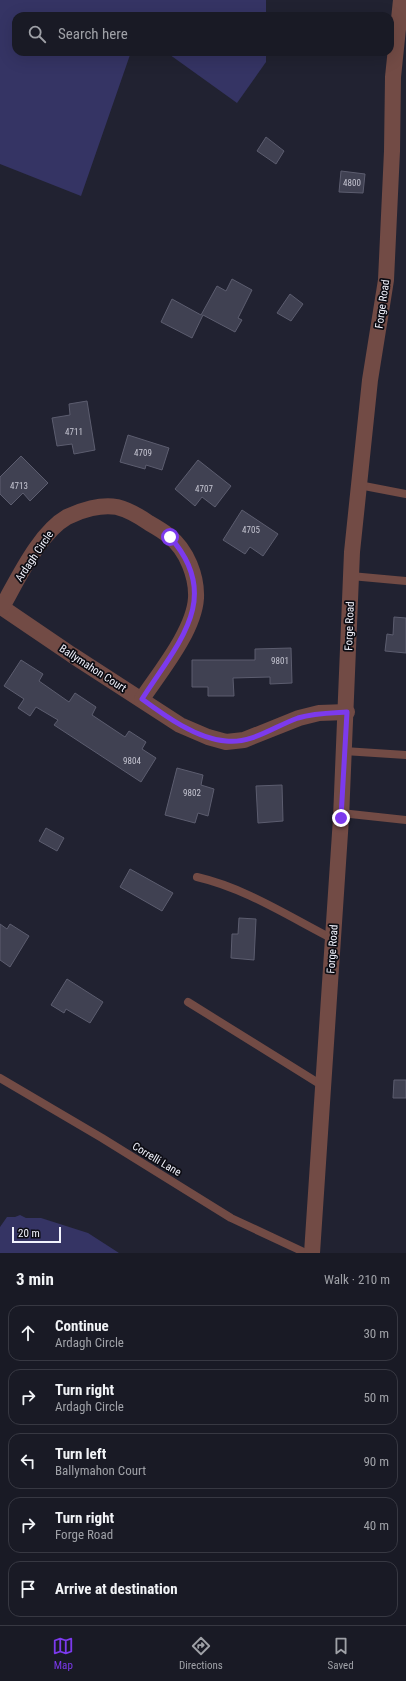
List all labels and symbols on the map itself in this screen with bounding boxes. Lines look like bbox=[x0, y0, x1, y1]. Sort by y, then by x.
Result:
house number: 4800 bbox=[343, 178, 361, 188]
street label: Forge Road bbox=[373, 279, 392, 329]
house number: 4711 bbox=[65, 427, 83, 437]
house number: 4709 bbox=[134, 448, 152, 458]
house number: 4713 bbox=[10, 481, 28, 491]
house number: 4707 bbox=[195, 484, 213, 494]
house number: 4705 bbox=[242, 525, 260, 535]
street label: Ardagh Circle bbox=[13, 528, 56, 584]
route start bbox=[161, 528, 179, 546]
street label: Forge Road bbox=[342, 601, 357, 651]
street label: Ballymahon Court bbox=[57, 642, 129, 695]
house number: 9801 bbox=[271, 656, 289, 666]
house number: 9804 bbox=[123, 756, 141, 766]
house number: 9802 bbox=[183, 788, 201, 798]
route end bbox=[332, 809, 350, 827]
street label: Forge Road bbox=[324, 924, 341, 974]
street label: Correlli Lane bbox=[130, 1140, 183, 1179]
scale bar bbox=[12, 1225, 61, 1244]

